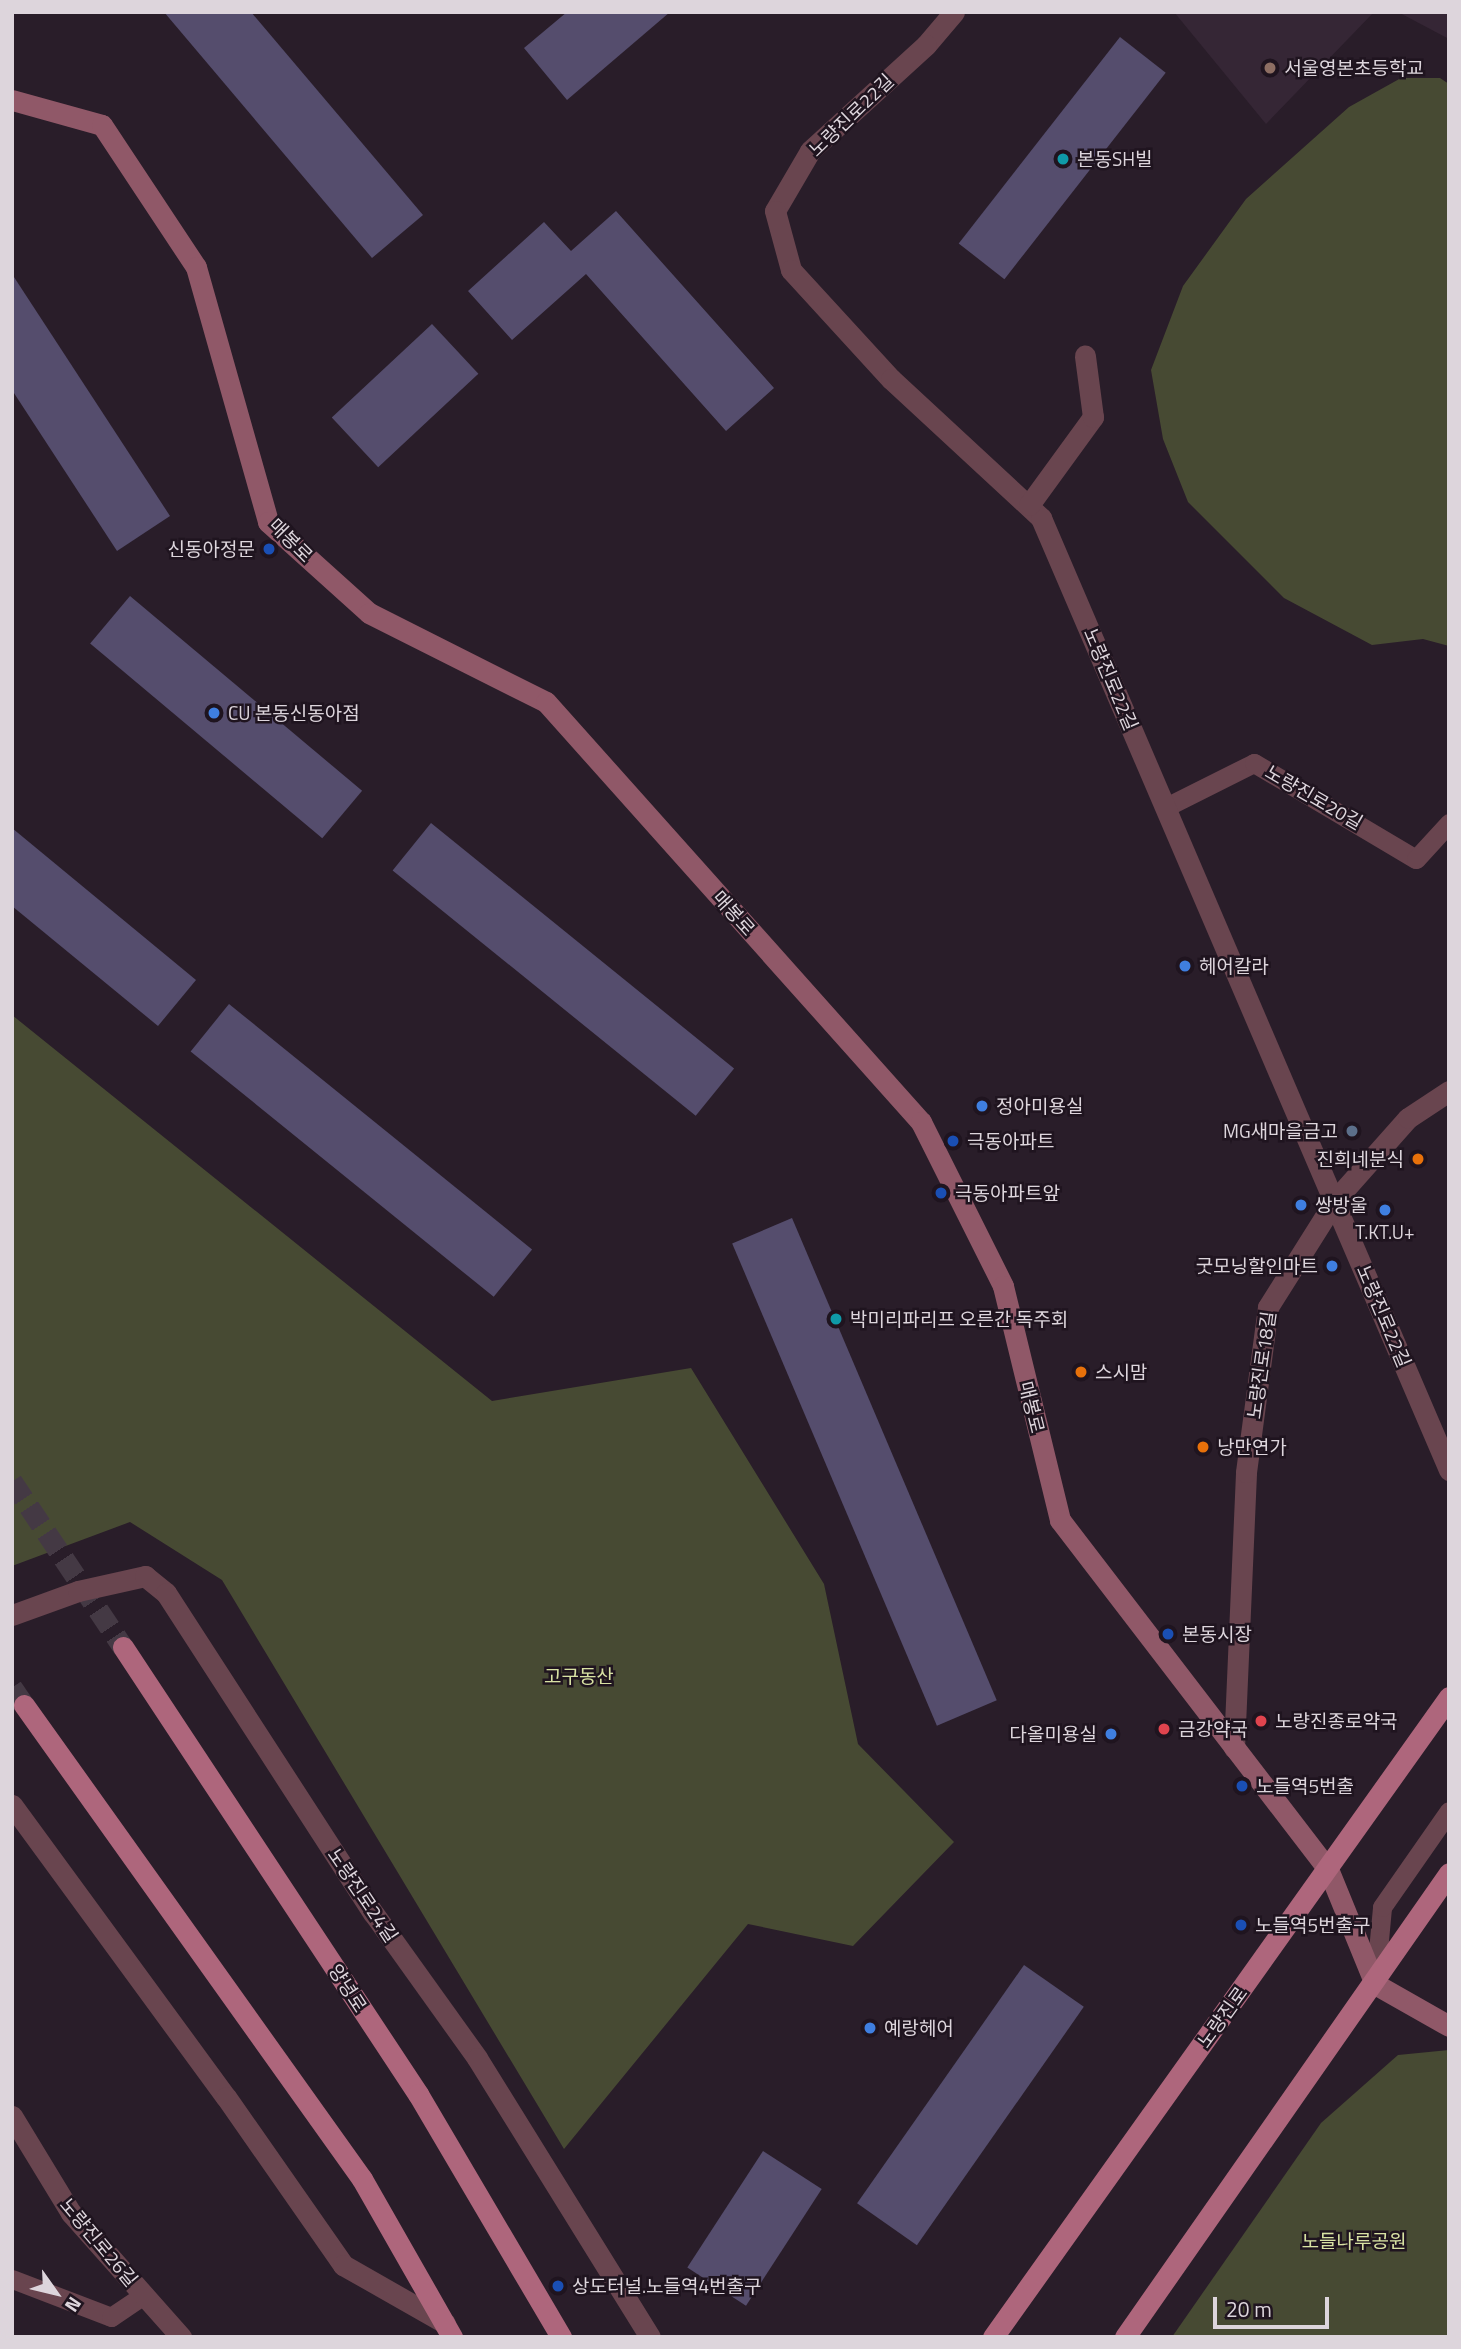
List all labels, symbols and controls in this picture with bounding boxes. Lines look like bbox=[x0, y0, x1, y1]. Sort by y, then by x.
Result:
place label: 서울영본초등학교 bbox=[1284, 57, 1424, 79]
marker: 서울영본초등학교 bbox=[1262, 60, 1278, 76]
street label: 노량진로22길 bbox=[804, 69, 898, 161]
place label: 본동SH빌 bbox=[1077, 148, 1153, 170]
marker: 본동SH빌 bbox=[1055, 151, 1071, 167]
street label: 매봉로 bbox=[264, 513, 318, 567]
place label: 신동아정문 bbox=[168, 538, 255, 560]
marker: 신동아정문 bbox=[261, 541, 277, 557]
street label: 노량진로22길 bbox=[1079, 625, 1143, 733]
place label: CU 본동신동아점 bbox=[228, 702, 360, 724]
marker: CU 본동신동아점 bbox=[206, 705, 222, 721]
street label: 노량진로20길 bbox=[1261, 760, 1367, 834]
street label: 매봉로 bbox=[708, 886, 760, 940]
place label: 헤어칼라 bbox=[1199, 955, 1269, 977]
marker: 헤어칼라 bbox=[1177, 958, 1193, 974]
place label: 정아미용실 bbox=[996, 1095, 1083, 1117]
marker: 정아미용실 bbox=[974, 1098, 990, 1114]
place label: MG새마을금고 bbox=[1223, 1120, 1338, 1142]
marker: MG새마을금고 bbox=[1344, 1123, 1360, 1139]
place label: 극동아파트 bbox=[967, 1130, 1054, 1152]
marker: 극동아파트 bbox=[945, 1133, 961, 1149]
place label: 진희네분식 bbox=[1317, 1148, 1404, 1170]
marker: 진희네분식 bbox=[1410, 1151, 1426, 1167]
place label: 극동아파트앞 bbox=[955, 1182, 1060, 1204]
marker: 극동아파트앞 bbox=[933, 1185, 949, 1201]
place label: 쌍방울 bbox=[1315, 1194, 1367, 1216]
marker: 쌍방울 bbox=[1293, 1197, 1309, 1213]
marker: T.KT.U+ bbox=[1377, 1202, 1393, 1218]
place label: T.KT.U+ bbox=[1355, 1221, 1415, 1243]
place label: 굿모닝할인마트 bbox=[1196, 1255, 1318, 1277]
marker: 굿모닝할인마트 bbox=[1324, 1258, 1340, 1274]
street label: 노량진로22길 bbox=[1352, 1262, 1416, 1370]
place label: 박미리파리프 오른간 독주회 bbox=[850, 1308, 1068, 1330]
street label: 노량진로18길 bbox=[1242, 1310, 1280, 1420]
marker: 박미리파리프 오른간 독주회 bbox=[828, 1311, 844, 1327]
place label: 스시맘 bbox=[1095, 1361, 1147, 1383]
marker: 스시맘 bbox=[1073, 1364, 1089, 1380]
street label: 매봉로 bbox=[1015, 1379, 1049, 1435]
place label: 낭만연가 bbox=[1217, 1436, 1287, 1458]
marker: 낭만연가 bbox=[1195, 1439, 1211, 1455]
place label: 본동시장 bbox=[1182, 1623, 1252, 1645]
marker: 본동시장 bbox=[1160, 1626, 1176, 1642]
park label: 고구동산 bbox=[544, 1665, 614, 1687]
place label: 노량진종로약국 bbox=[1275, 1710, 1397, 1732]
marker: 노량진종로약국 bbox=[1253, 1713, 1269, 1729]
place label: 금강약국 bbox=[1178, 1718, 1248, 1740]
marker: 금강약국 bbox=[1156, 1721, 1172, 1737]
place label: 다올미용실 bbox=[1010, 1723, 1097, 1745]
marker: 다올미용실 bbox=[1103, 1726, 1119, 1742]
place label: 노들역5번출 bbox=[1256, 1775, 1354, 1797]
marker: 노들역5번출 bbox=[1234, 1778, 1250, 1794]
street label: 노량진로24길 bbox=[323, 1844, 403, 1946]
place label: 노들역5번출구 bbox=[1255, 1914, 1371, 1936]
marker: 노들역5번출구 bbox=[1233, 1917, 1249, 1933]
street label: 양녕로 bbox=[324, 1960, 372, 2016]
street label: 노량진로 bbox=[1192, 1982, 1252, 2052]
place label: 예랑헤어 bbox=[884, 2017, 954, 2039]
marker: 예랑헤어 bbox=[862, 2020, 878, 2036]
street label: 노량진로26길 bbox=[55, 2193, 143, 2291]
park label: 노들나루공원 bbox=[1302, 2230, 1406, 2252]
north arrow bbox=[21, 2258, 91, 2328]
place label: 상도터널.노들역4번출구 bbox=[572, 2275, 762, 2297]
marker: 상도터널.노들역4번출구 bbox=[550, 2278, 566, 2294]
scale bar bbox=[1216, 2282, 1332, 2326]
text: N bbox=[58, 2291, 90, 2319]
text: 20 m bbox=[1226, 2293, 1272, 2325]

